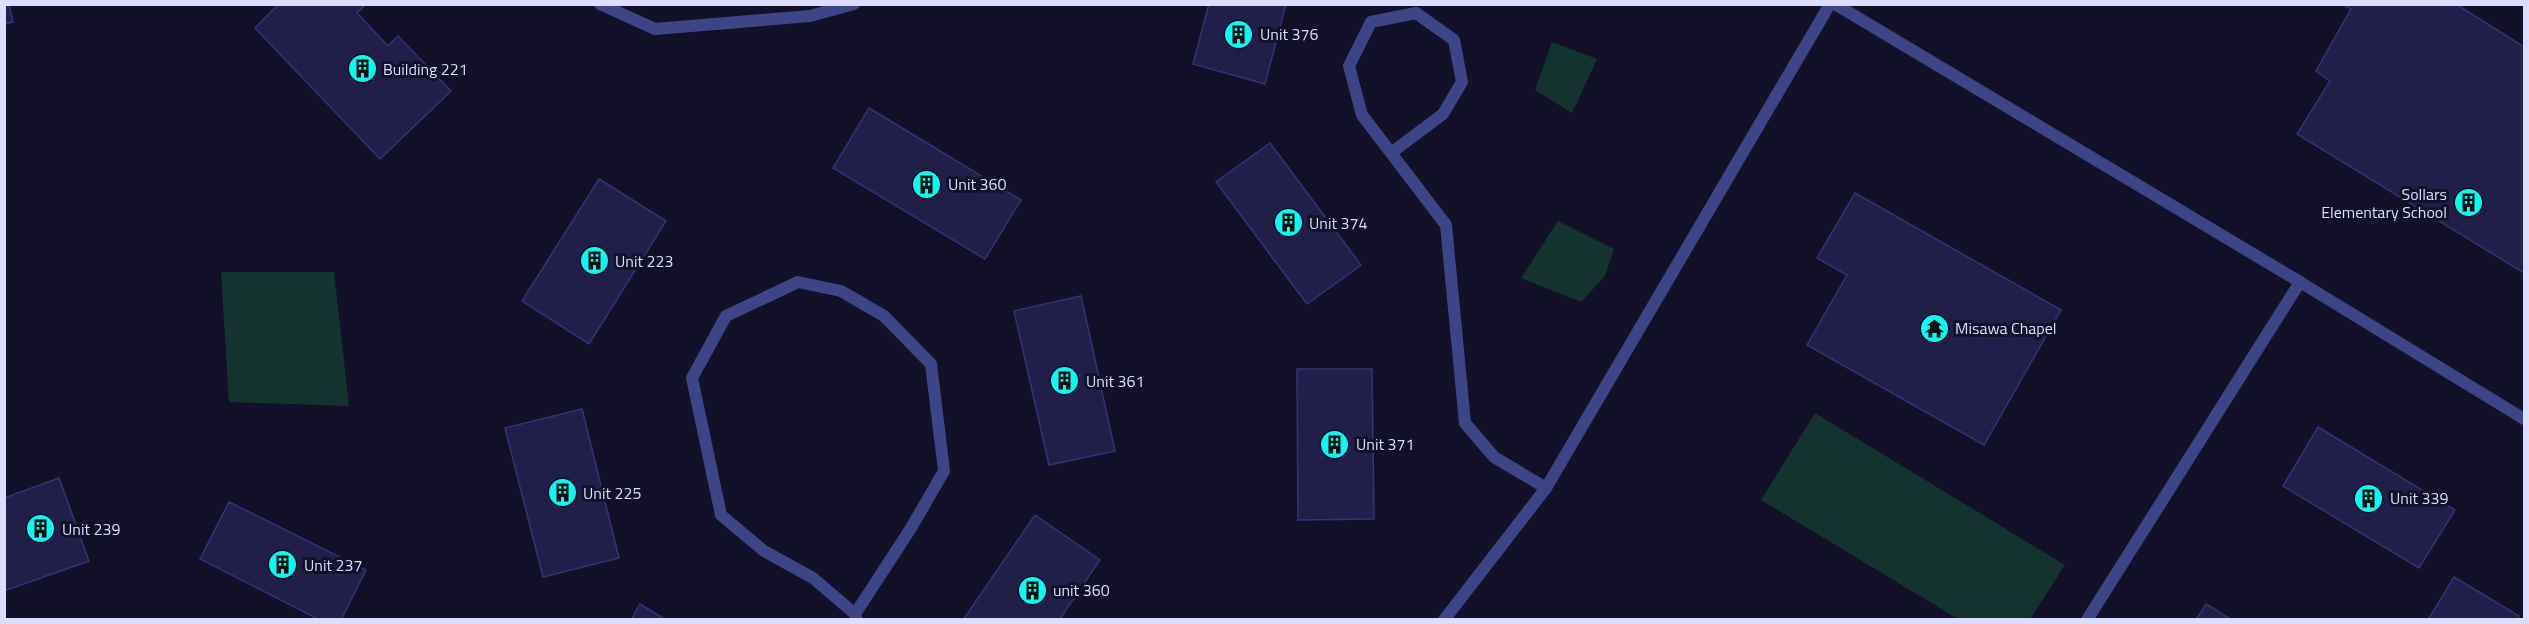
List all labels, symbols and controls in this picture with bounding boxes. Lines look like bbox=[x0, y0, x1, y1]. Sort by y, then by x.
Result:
building icon: Unit 376 bbox=[1223, 18, 1255, 50]
place label: Unit 376 bbox=[1260, 22, 1318, 46]
building icon: Building 221 bbox=[346, 53, 378, 85]
place label: Building 221 bbox=[383, 57, 468, 81]
building icon: Unit 360 bbox=[911, 168, 943, 200]
place label: Unit 360 bbox=[948, 172, 1006, 196]
place label: Sollars Elementary School bbox=[2321, 182, 2447, 224]
building icon: Sollars Elementary School bbox=[2452, 187, 2484, 219]
building icon: Unit 374 bbox=[1272, 207, 1304, 239]
place label: Unit 374 bbox=[1309, 211, 1367, 235]
building icon: Unit 223 bbox=[578, 245, 610, 277]
place label: Unit 223 bbox=[615, 249, 673, 273]
temple icon: Misawa Chapel bbox=[1918, 312, 1950, 344]
place label: Misawa Chapel bbox=[1955, 316, 2057, 340]
building icon: Unit 361 bbox=[1049, 365, 1081, 397]
place label: Unit 361 bbox=[1086, 369, 1144, 393]
building icon: Unit 371 bbox=[1319, 428, 1351, 460]
place label: Unit 371 bbox=[1356, 432, 1414, 456]
building icon: Unit 225 bbox=[546, 477, 578, 509]
place label: Unit 225 bbox=[583, 481, 641, 505]
building icon: Unit 339 bbox=[2353, 482, 2385, 514]
place label: Unit 339 bbox=[2390, 486, 2448, 510]
building icon: Unit 239 bbox=[25, 513, 57, 545]
place label: Unit 239 bbox=[62, 517, 120, 541]
building icon: Unit 237 bbox=[267, 549, 299, 581]
place label: Unit 237 bbox=[304, 553, 362, 577]
building icon: unit 360 bbox=[1016, 574, 1048, 606]
place label: unit 360 bbox=[1053, 578, 1110, 602]

